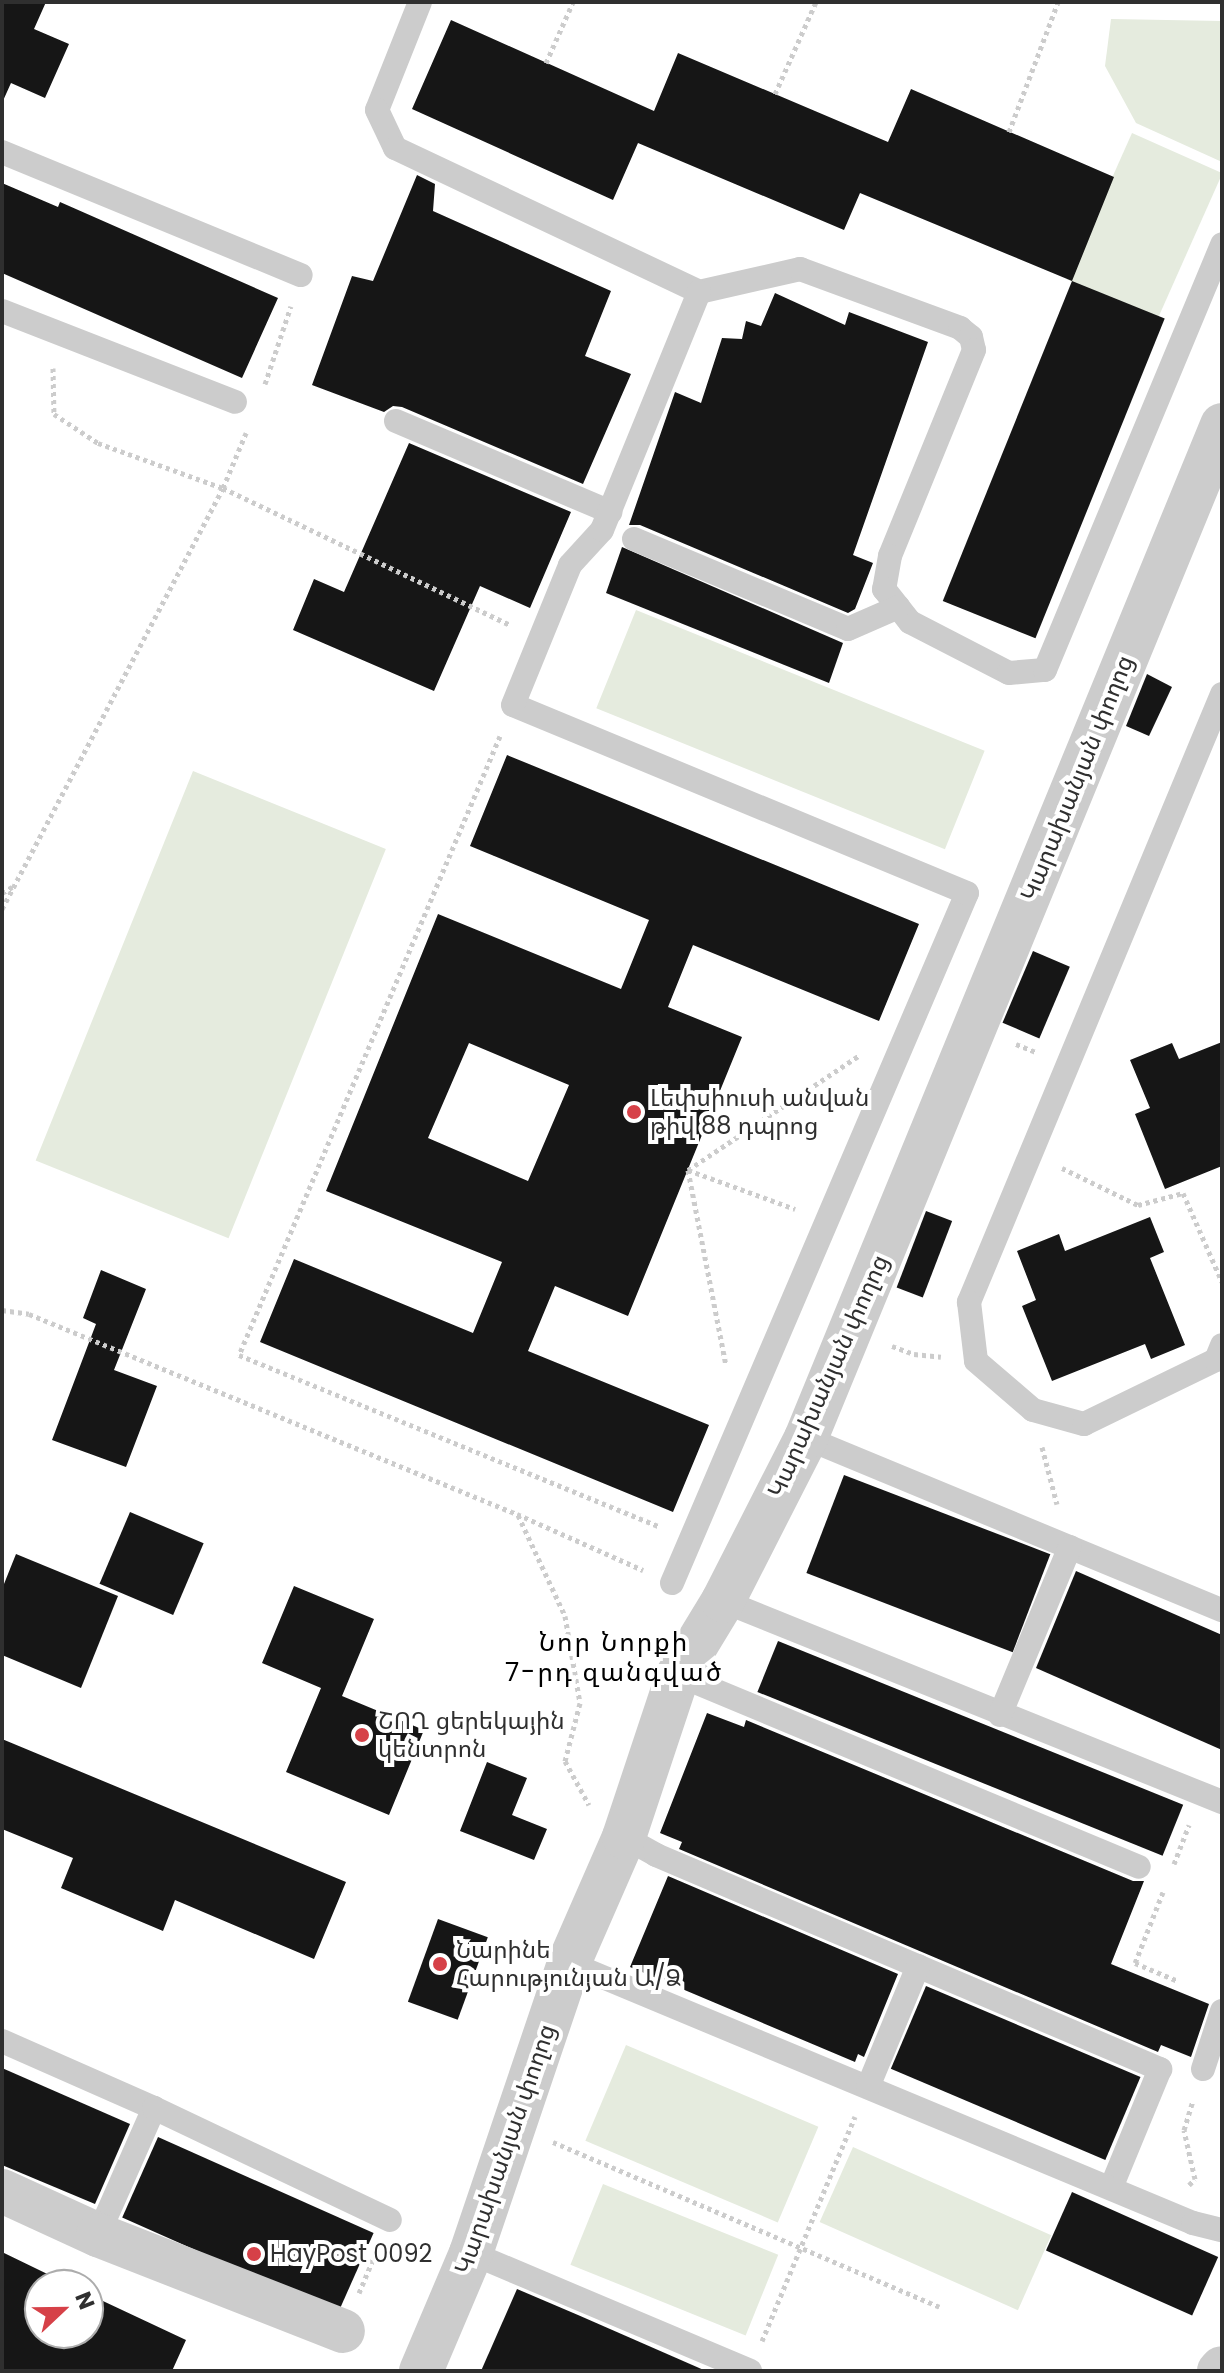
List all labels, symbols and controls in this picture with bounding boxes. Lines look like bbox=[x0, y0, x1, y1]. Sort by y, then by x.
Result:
street label: Կարախանյան փողոց bbox=[1014, 651, 1140, 905]
place label: Լեփսիուսի անվան թիվ 88 դպրոց bbox=[650, 1084, 869, 1140]
marker: Լեփսիուսի անվան թիվ 88 դպրոց bbox=[625, 1103, 643, 1121]
street label: Կարախանյան փողոց bbox=[761, 1250, 895, 1502]
district label: Նոր Նորքի 7-րդ զանգված bbox=[505, 1627, 723, 1688]
place label: ՇՈՂ ցերեկային կենտրոն bbox=[378, 1707, 565, 1763]
marker: ՇՈՂ ցերեկային կենտրոն bbox=[353, 1726, 371, 1744]
place label: Նարինե Հարությունյան Ա/Ձ bbox=[456, 1936, 681, 1992]
marker: Նարինե Հարությունյան Ա/Ձ bbox=[431, 1955, 449, 1973]
street label: Կարախանյան փողոց bbox=[449, 2020, 561, 2278]
place label: HayPost 0092 bbox=[270, 2240, 432, 2268]
marker: HayPost 0092 bbox=[245, 2245, 263, 2263]
north arrow bbox=[24, 2269, 104, 2349]
text: N bbox=[67, 2287, 102, 2314]

